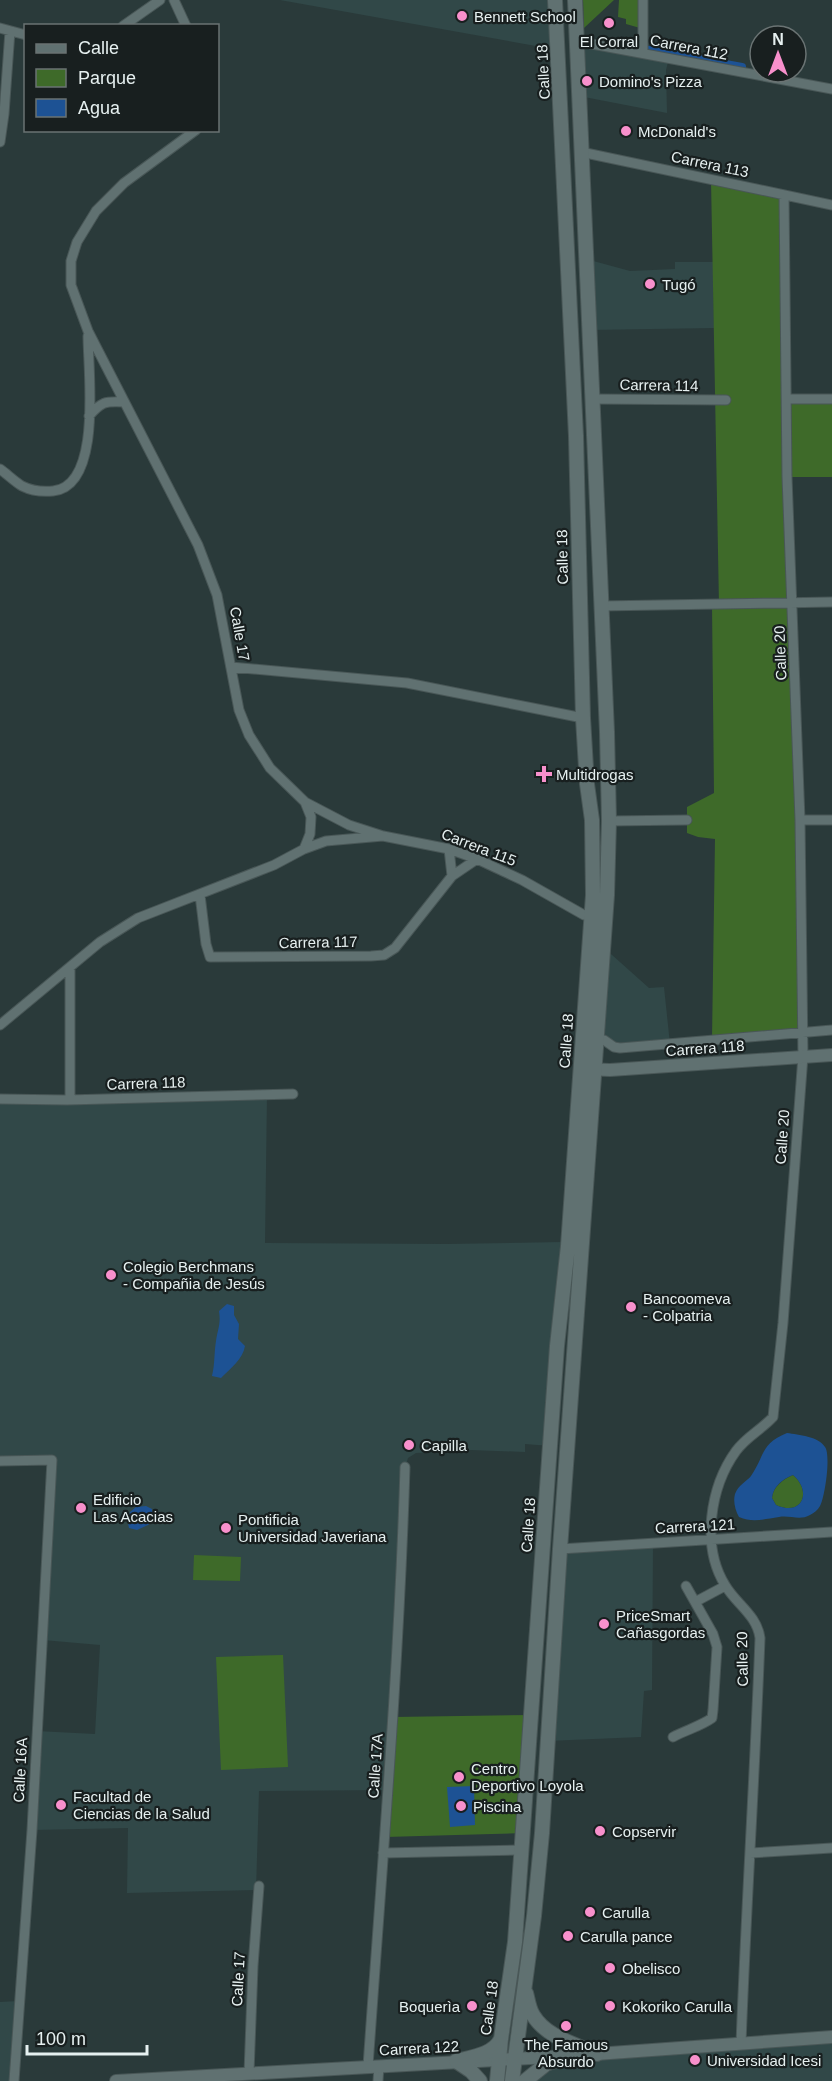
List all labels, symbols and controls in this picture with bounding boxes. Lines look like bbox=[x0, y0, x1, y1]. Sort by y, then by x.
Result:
place label: Bennett School bbox=[474, 8, 576, 25]
marker: Bennett School bbox=[455, 9, 469, 23]
marker: El Corral bbox=[602, 16, 616, 30]
legend bbox=[24, 24, 219, 132]
north arrow bbox=[748, 24, 808, 84]
street label: Carrera 112 bbox=[649, 31, 729, 63]
text: N bbox=[772, 31, 784, 48]
place label: El Corral bbox=[580, 33, 638, 50]
text: Calle bbox=[78, 38, 119, 58]
street label: Calle 18 bbox=[533, 44, 553, 100]
text: Parque bbox=[78, 68, 136, 88]
place label: Domino's Pizza bbox=[599, 73, 703, 90]
marker: Domino's Pizza bbox=[580, 74, 594, 88]
text: Agua bbox=[78, 98, 121, 118]
place label: McDonald's bbox=[638, 123, 716, 140]
marker: McDonald's bbox=[619, 124, 633, 138]
street label: Carrera 113 bbox=[670, 147, 750, 181]
place label: Tugó bbox=[662, 276, 696, 293]
marker: Tugó bbox=[643, 277, 657, 291]
street label: Carrera 114 bbox=[619, 376, 699, 394]
street label: Calle 18 bbox=[553, 529, 571, 585]
street label: Calle 17 bbox=[227, 605, 253, 663]
street label: Calle 20 bbox=[771, 625, 789, 681]
place label: Multidrogas bbox=[556, 766, 634, 783]
marker: Multidrogas bbox=[537, 767, 551, 781]
street label: Carrera 115 bbox=[439, 825, 519, 869]
street label: Carrera 117 bbox=[278, 933, 358, 951]
street label: Calle 18 bbox=[556, 1013, 576, 1069]
street label: Carrera 118 bbox=[665, 1037, 745, 1059]
street label: Carrera 118 bbox=[106, 1073, 186, 1093]
street label: Calle 20 bbox=[772, 1109, 792, 1165]
place label: Colegio Berchmans - Compañia de Jesús bbox=[123, 1258, 265, 1292]
marker: Colegio Berchmans - Compañia de Jesús bbox=[104, 1268, 118, 1282]
place label: Bancoomeva - Colpatria bbox=[643, 1290, 731, 1324]
marker: Bancoomeva - Colpatria bbox=[624, 1300, 638, 1314]
place label: Capilla bbox=[421, 1437, 468, 1454]
marker: Capilla bbox=[402, 1438, 416, 1452]
place label: Edificio Las Acacias bbox=[93, 1491, 173, 1525]
street label: Calle 18 bbox=[518, 1497, 538, 1553]
marker: Edificio Las Acacias bbox=[74, 1501, 88, 1515]
place label: Pontificia Universidad Javeriana bbox=[238, 1511, 387, 1545]
street label: Carrera 121 bbox=[655, 1515, 735, 1537]
marker: Pontificia Universidad Javeriana bbox=[219, 1521, 233, 1535]
place label: PriceSmart Cañasgordas bbox=[616, 1607, 705, 1641]
marker: PriceSmart Cañasgordas bbox=[597, 1617, 611, 1631]
street label: Calle 20 bbox=[733, 1631, 751, 1687]
street label: Calle 17A bbox=[364, 1733, 386, 1799]
street label: Calle 16A bbox=[10, 1737, 30, 1803]
place label: Centro Deportivo Loyola bbox=[471, 1760, 584, 1794]
marker: Centro Deportivo Loyola bbox=[452, 1770, 466, 1784]
place label: Facultad de Ciencias de la Salud bbox=[73, 1788, 210, 1822]
marker: Facultad de Ciencias de la Salud bbox=[54, 1798, 68, 1812]
place label: Piscina bbox=[473, 1798, 522, 1815]
marker: Piscina bbox=[454, 1799, 468, 1813]
place label: Copservir bbox=[612, 1823, 676, 1840]
marker: Copservir bbox=[593, 1824, 607, 1838]
place label: Carulla bbox=[602, 1904, 650, 1921]
marker: Carulla bbox=[583, 1905, 597, 1919]
place label: Carulla pance bbox=[580, 1928, 673, 1945]
marker: Carulla pance bbox=[561, 1929, 575, 1943]
street label: Calle 17 bbox=[228, 1951, 248, 2007]
place label: Obelisco bbox=[622, 1960, 680, 1977]
marker: Obelisco bbox=[603, 1961, 617, 1975]
street label: Calle 18 bbox=[477, 1980, 501, 2036]
place label: Boquerìa bbox=[399, 1998, 461, 2015]
place label: Kokoriko Carulla bbox=[622, 1998, 733, 2015]
marker: Boquerìa bbox=[465, 1999, 479, 2013]
marker: Kokoriko Carulla bbox=[603, 1999, 617, 2013]
scale bar bbox=[27, 2018, 147, 2056]
marker: The Famous Absurdo bbox=[559, 2019, 573, 2033]
text: 100 m bbox=[36, 2029, 86, 2049]
place label: The Famous Absurdo bbox=[524, 2036, 608, 2070]
street label: Carrera 122 bbox=[379, 2037, 459, 2059]
place label: Universidad Icesi bbox=[707, 2052, 821, 2069]
marker: Universidad Icesi bbox=[688, 2053, 702, 2067]

